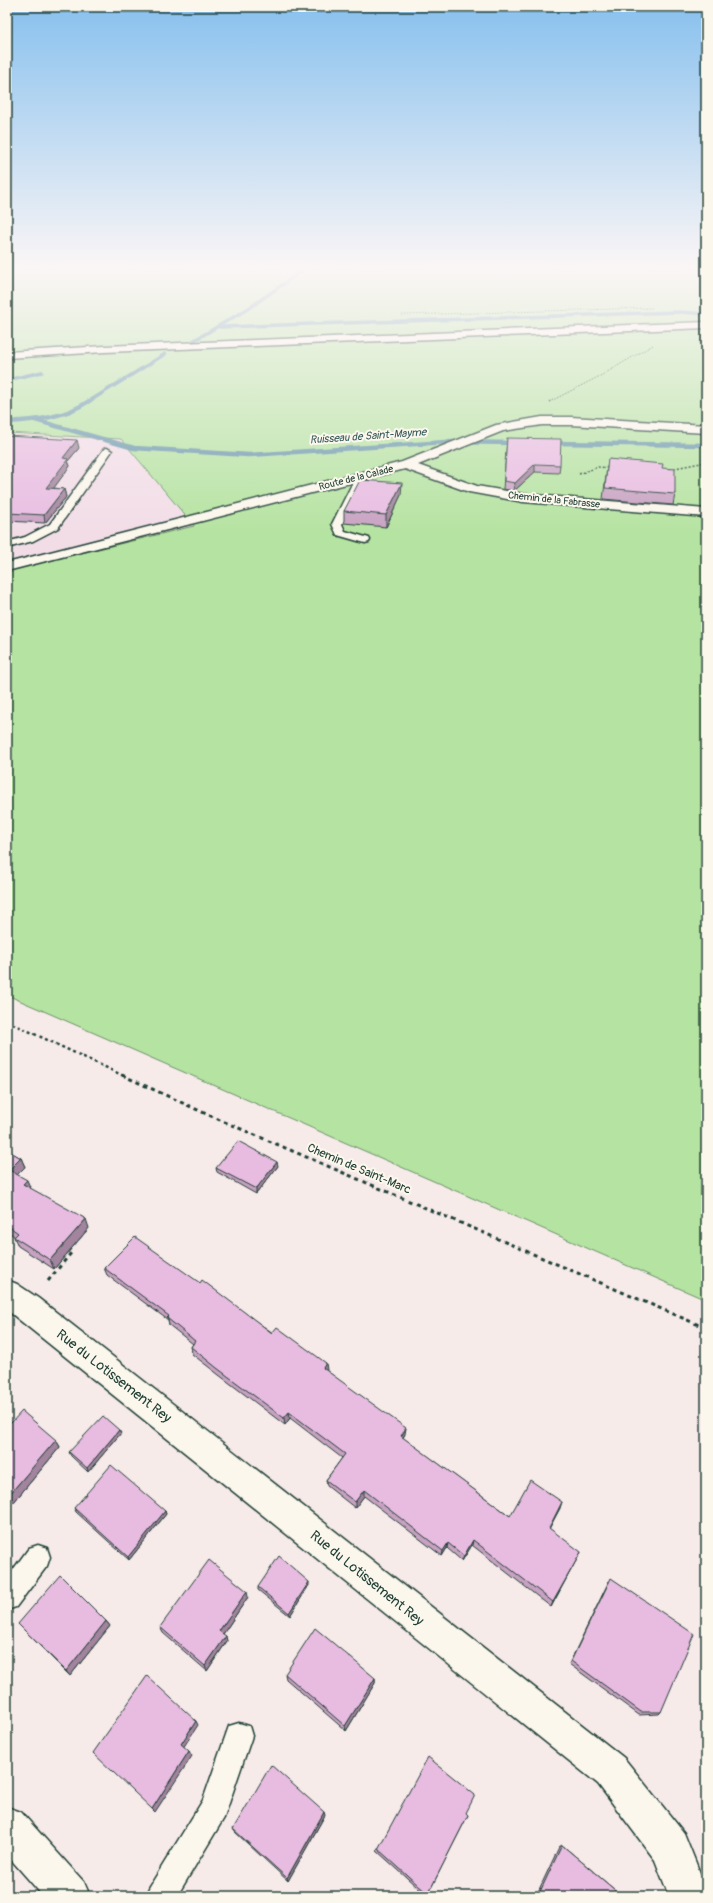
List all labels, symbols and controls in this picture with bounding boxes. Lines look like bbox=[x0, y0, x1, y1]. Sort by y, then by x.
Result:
water label: Ruisseau de Saint-Mayme bbox=[309, 425, 428, 447]
street label: Route de la Calade bbox=[317, 463, 395, 493]
street label: Chemin de la Fabrasse bbox=[507, 489, 601, 511]
street label: Chemin de Saint-Marc bbox=[305, 1140, 413, 1198]
street label: Rue du Lotissement Rey bbox=[53, 1326, 175, 1426]
street label: Rue du Lotissement Rey bbox=[307, 1527, 427, 1629]

